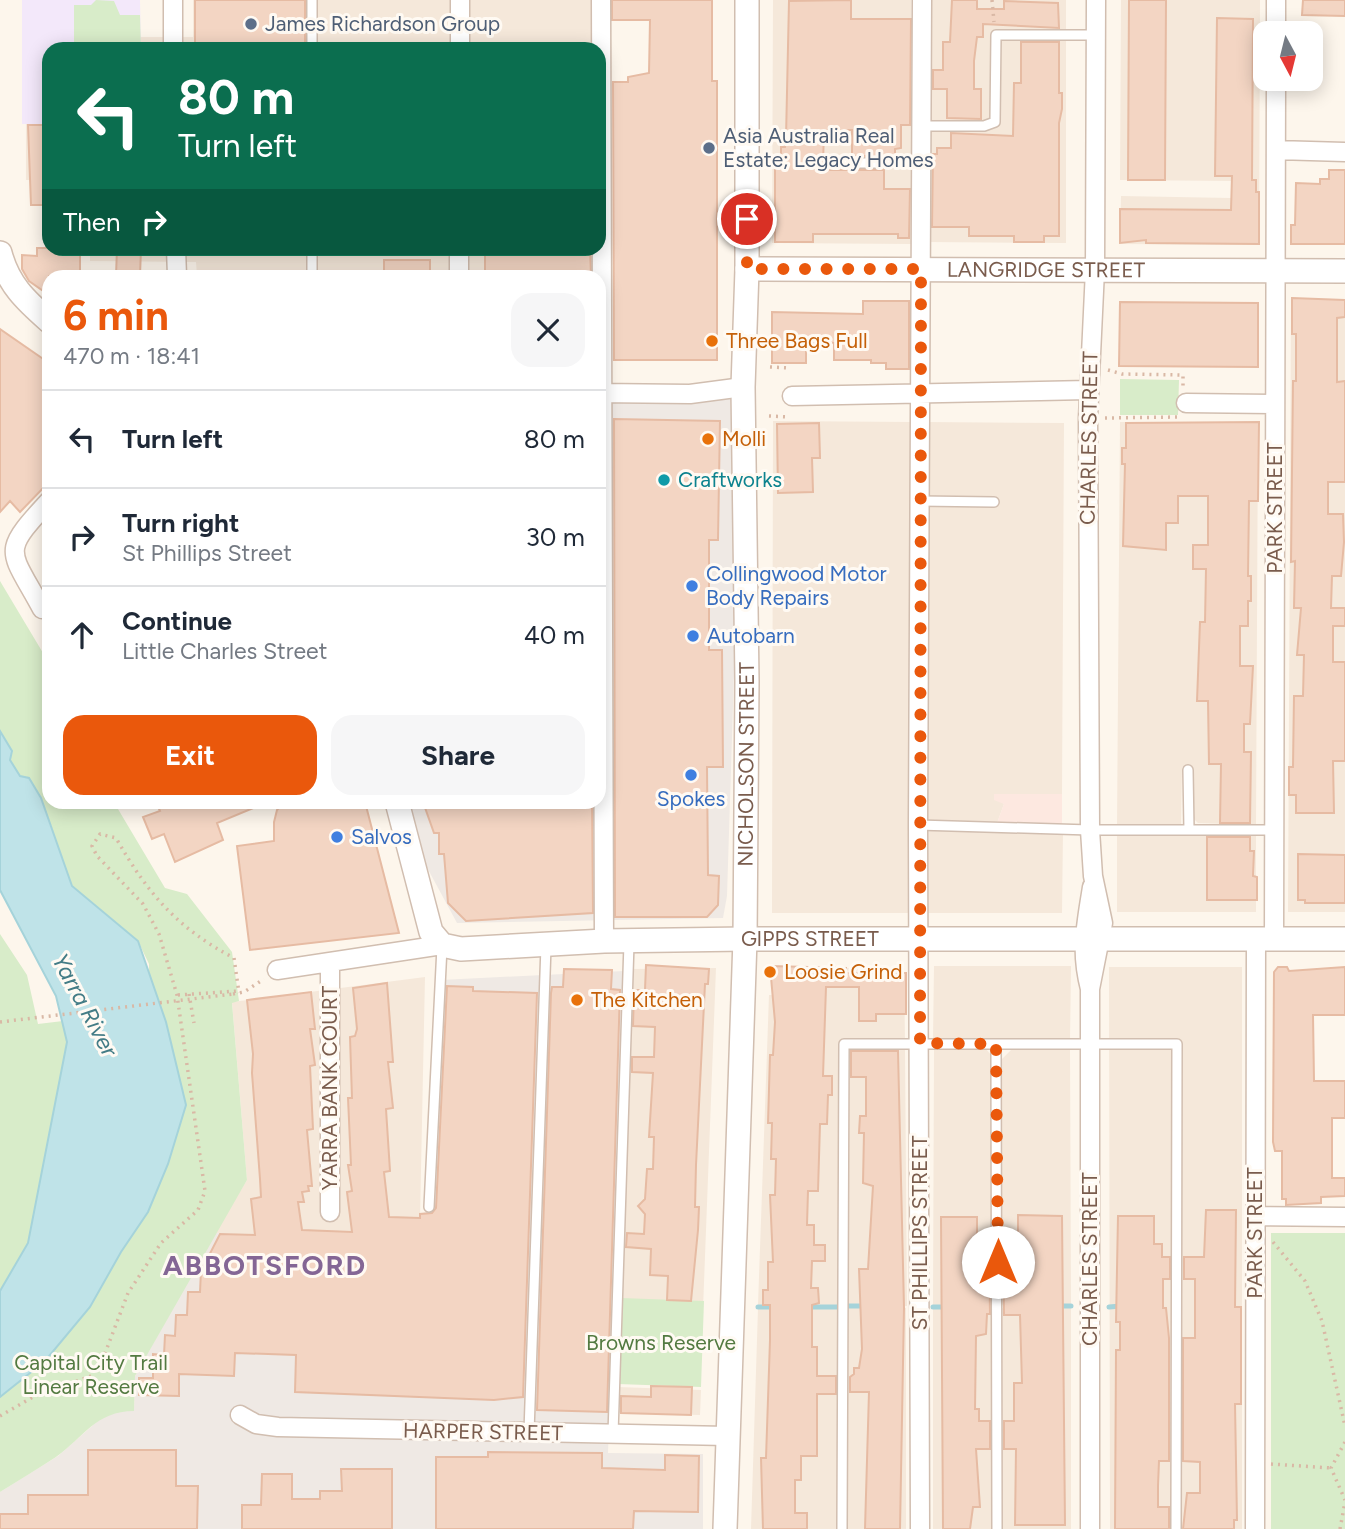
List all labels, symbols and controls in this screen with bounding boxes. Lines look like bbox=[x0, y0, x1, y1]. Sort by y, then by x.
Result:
place label: James Richardson Group bbox=[265, 11, 500, 36]
marker: James Richardson Group bbox=[243, 16, 259, 32]
north arrow bbox=[1253, 21, 1323, 91]
map controls bbox=[1253, 21, 1323, 91]
text: 80 m bbox=[178, 67, 294, 126]
icon: left bbox=[63, 70, 154, 161]
place label: Asia Australia Real Estate; Legacy Homes bbox=[723, 123, 934, 172]
text: Turn left bbox=[178, 127, 297, 165]
marker: Asia Australia Real Estate; Legacy Homes bbox=[701, 140, 717, 156]
pin bbox=[717, 189, 777, 249]
icon: arrive bbox=[728, 200, 766, 238]
icon: right bbox=[135, 203, 173, 241]
text: Then bbox=[63, 206, 121, 238]
street label: LANGRIDGE STREET bbox=[947, 257, 1146, 282]
text: 6 min bbox=[63, 290, 169, 341]
button: close bbox=[511, 293, 585, 367]
place label: Three Bags Full bbox=[726, 328, 868, 353]
marker: Three Bags Full bbox=[704, 333, 720, 349]
text: 470 m · 18:41 bbox=[63, 342, 200, 370]
street label: CHARLES STREET bbox=[1074, 350, 1103, 525]
icon: left bbox=[63, 420, 101, 458]
text: Turn left bbox=[122, 423, 223, 455]
text: 80 m bbox=[524, 423, 585, 455]
place label: Molli bbox=[722, 426, 766, 451]
marker: Molli bbox=[700, 431, 716, 447]
street label: PARK STREET bbox=[1262, 442, 1287, 574]
place label: Craftworks bbox=[678, 467, 782, 492]
marker: Craftworks bbox=[656, 472, 672, 488]
text: Turn right bbox=[122, 507, 239, 539]
icon: right bbox=[63, 518, 101, 556]
text: 30 m bbox=[526, 521, 585, 553]
text: St Phillips Street bbox=[122, 539, 292, 567]
place label: Collingwood Motor Body Repairs bbox=[706, 561, 887, 610]
marker: Collingwood Motor Body Repairs bbox=[684, 578, 700, 594]
text: Continue bbox=[122, 605, 232, 637]
icon: ahead bbox=[63, 616, 101, 654]
text: 40 m bbox=[524, 619, 585, 651]
place label: Autobarn bbox=[707, 623, 795, 648]
marker: Autobarn bbox=[685, 628, 701, 644]
text: Little Charles Street bbox=[122, 637, 327, 665]
street label: NICHOLSON STREET bbox=[733, 661, 759, 867]
button: Exit bbox=[63, 715, 317, 795]
button: Share bbox=[331, 715, 585, 795]
marker: Spokes bbox=[683, 767, 699, 783]
place label: Spokes bbox=[657, 786, 725, 811]
place label: Salvos bbox=[351, 824, 412, 849]
marker: Salvos bbox=[329, 829, 345, 845]
street label: GIPPS STREET bbox=[741, 926, 879, 951]
water label: Yarra River bbox=[46, 949, 124, 1062]
place label: Loosie Grind bbox=[784, 959, 903, 984]
marker: Loosie Grind bbox=[762, 964, 778, 980]
street label: YARRA BANK COURT bbox=[317, 985, 342, 1190]
place label: The Kitchen bbox=[591, 987, 703, 1012]
marker: The Kitchen bbox=[569, 992, 585, 1008]
street label: ST PHILLIPS STREET bbox=[907, 1135, 932, 1331]
street label: PARK STREET bbox=[1242, 1167, 1267, 1299]
street label: CHARLES STREET bbox=[1077, 1172, 1102, 1346]
position arrow bbox=[961, 1225, 1035, 1299]
district label: ABBOTSFORD bbox=[163, 1248, 367, 1282]
park label: Browns Reserve bbox=[586, 1330, 736, 1355]
park label: Capital City Trail Linear Reserve bbox=[14, 1350, 168, 1399]
street label: HARPER STREET bbox=[403, 1418, 564, 1445]

